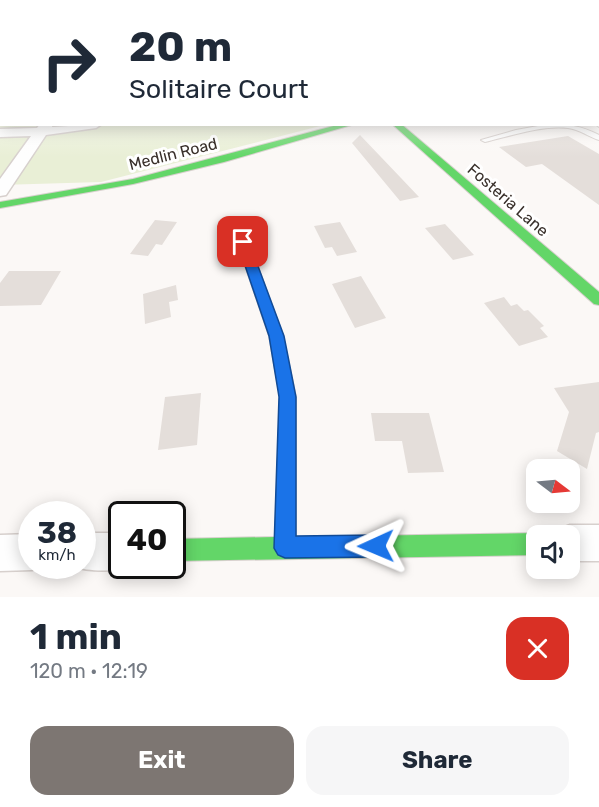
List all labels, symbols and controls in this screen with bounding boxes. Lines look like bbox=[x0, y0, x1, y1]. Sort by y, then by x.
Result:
text: 20 m bbox=[129, 22, 232, 72]
icon: right bbox=[30, 24, 108, 102]
text: Solitaire Court bbox=[129, 73, 309, 105]
street label: Medlin Road bbox=[127, 134, 219, 174]
street label: Fosteria Lane bbox=[464, 160, 552, 240]
pin bbox=[217, 216, 268, 267]
icon: arrive bbox=[226, 225, 259, 258]
north arrow bbox=[526, 459, 580, 513]
map controls bbox=[526, 459, 580, 579]
speed limit sign: 40 bbox=[108, 501, 186, 579]
position arrow bbox=[344, 514, 408, 578]
text: 38 bbox=[37, 515, 77, 551]
button: sound bbox=[526, 525, 580, 579]
text: km/h bbox=[38, 546, 76, 564]
text: 1 min bbox=[30, 615, 122, 658]
button: close bbox=[506, 617, 569, 680]
text: 120 m · 12:19 bbox=[30, 659, 148, 683]
button: Exit bbox=[30, 726, 294, 795]
button: Share bbox=[306, 726, 569, 795]

